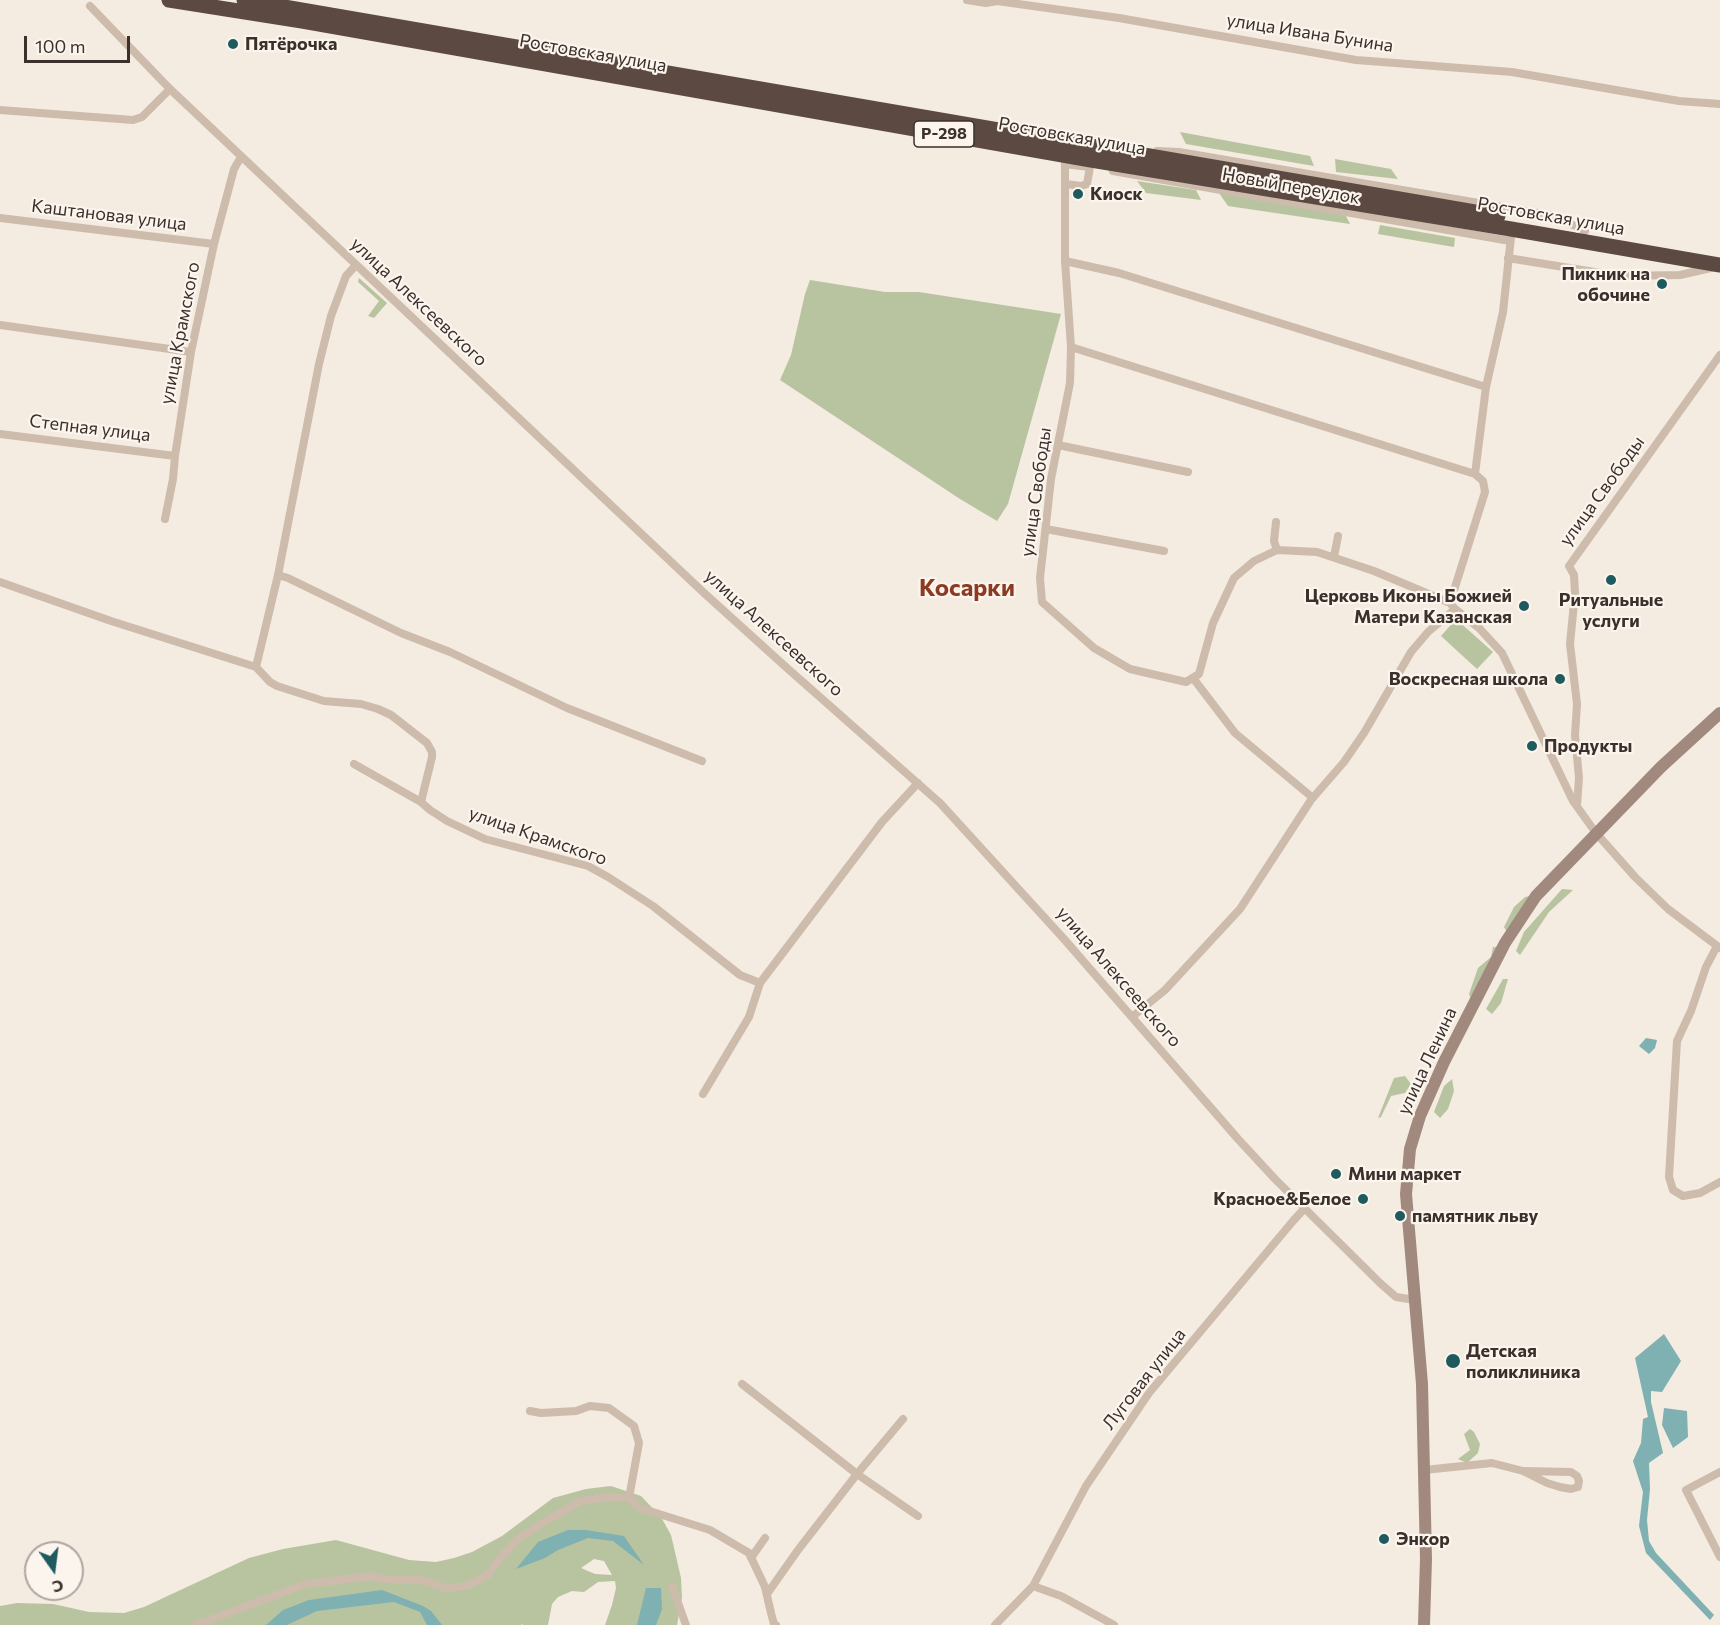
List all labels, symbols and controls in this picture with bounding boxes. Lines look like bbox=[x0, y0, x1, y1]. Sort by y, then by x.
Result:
street label: улица Ивана Бунина bbox=[1225, 9, 1395, 57]
scale bar bbox=[27, 24, 134, 62]
street label: Ростовская улица bbox=[518, 29, 668, 77]
place label: Пятёрочка bbox=[245, 33, 337, 55]
text: 100 m bbox=[35, 35, 85, 57]
marker: Пятёрочка bbox=[226, 37, 240, 51]
street label: Ростовская улица bbox=[997, 112, 1147, 160]
road number: Р-298 bbox=[914, 121, 974, 147]
street label: Новый переулок bbox=[1220, 163, 1362, 209]
place label: Киоск bbox=[1090, 183, 1143, 205]
marker: Киоск bbox=[1071, 187, 1085, 201]
street label: Ростовская улица bbox=[1476, 192, 1626, 240]
street label: Каштановая улица bbox=[30, 195, 188, 235]
street label: улица Алексеевского bbox=[346, 233, 492, 371]
street label: улица Крамского bbox=[156, 260, 204, 406]
place label: Пикник на обочине bbox=[1561, 263, 1650, 306]
marker: Пикник на обочине bbox=[1655, 277, 1669, 291]
street label: Степная улица bbox=[28, 410, 152, 446]
street label: улица Свободы bbox=[1016, 426, 1056, 558]
street label: улица Свободы bbox=[1555, 432, 1649, 550]
street label: улица Алексеевского bbox=[700, 565, 848, 701]
marker: Ритуальные услуги bbox=[1604, 573, 1618, 587]
district label: Косарки bbox=[919, 574, 1015, 602]
place label: Церковь Иконы Божией Матери Казанская bbox=[1305, 585, 1512, 628]
place label: Ритуальные услуги bbox=[1559, 589, 1663, 632]
marker: Церковь Иконы Божией Матери Казанская bbox=[1517, 599, 1531, 613]
place label: Воскресная школа bbox=[1389, 668, 1548, 690]
marker: Воскресная школа bbox=[1553, 672, 1567, 686]
place label: Продукты bbox=[1544, 735, 1632, 757]
marker: Продукты bbox=[1525, 739, 1539, 753]
street label: улица Крамского bbox=[466, 802, 610, 870]
street label: улица Алексеевского bbox=[1052, 902, 1186, 1052]
street label: улица Ленина bbox=[1393, 1004, 1461, 1118]
place label: Мини маркет bbox=[1348, 1163, 1461, 1185]
marker: Мини маркет bbox=[1329, 1167, 1343, 1181]
place label: Красное&Белое bbox=[1213, 1188, 1351, 1210]
marker: Красное&Белое bbox=[1356, 1192, 1370, 1206]
place label: памятник льву bbox=[1412, 1205, 1538, 1227]
marker: памятник льву bbox=[1393, 1209, 1407, 1223]
street label: Луговая улица bbox=[1098, 1324, 1190, 1434]
place label: Детская поликлиника bbox=[1466, 1340, 1580, 1382]
marker: Детская поликлиника bbox=[1444, 1352, 1462, 1370]
place label: Энкор bbox=[1396, 1528, 1450, 1550]
marker: Энкор bbox=[1377, 1532, 1391, 1546]
north arrow bbox=[24, 1541, 84, 1601]
text: С bbox=[50, 1576, 66, 1598]

